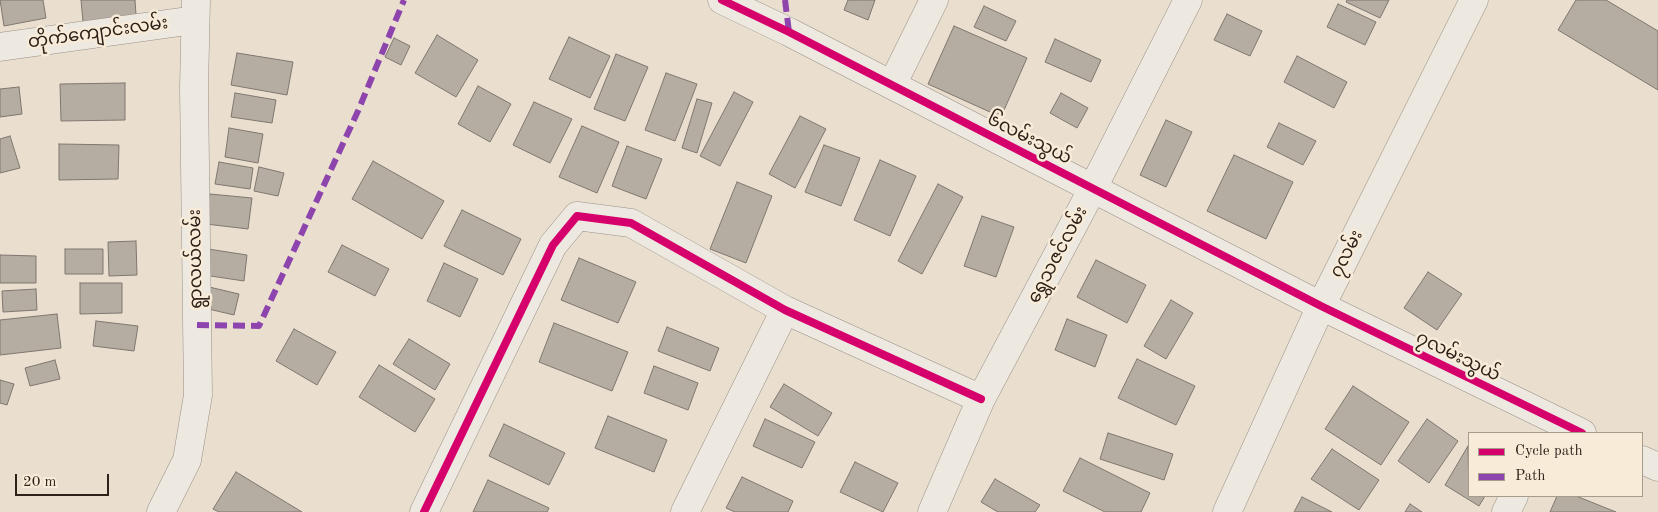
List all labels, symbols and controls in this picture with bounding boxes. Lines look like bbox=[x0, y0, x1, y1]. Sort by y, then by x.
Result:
street label: တိုက်ကျောင်းလမ်း bbox=[27, 12, 169, 54]
street label: ၆လမ်းသွယ် bbox=[983, 108, 1075, 170]
street label: ရွှေသဇင်လမ်း bbox=[1023, 203, 1093, 307]
street label: ရွာလယ်လမ်း bbox=[184, 209, 208, 309]
street label: ၇လမ်း bbox=[1326, 227, 1368, 281]
street label: ၇လမ်းသွယ် bbox=[1412, 327, 1504, 387]
legend bbox=[1468, 432, 1643, 497]
text: Cycle path bbox=[1515, 444, 1583, 459]
scale bar bbox=[18, 464, 111, 496]
text: Path bbox=[1515, 469, 1545, 484]
text: 20 m bbox=[23, 475, 57, 490]

